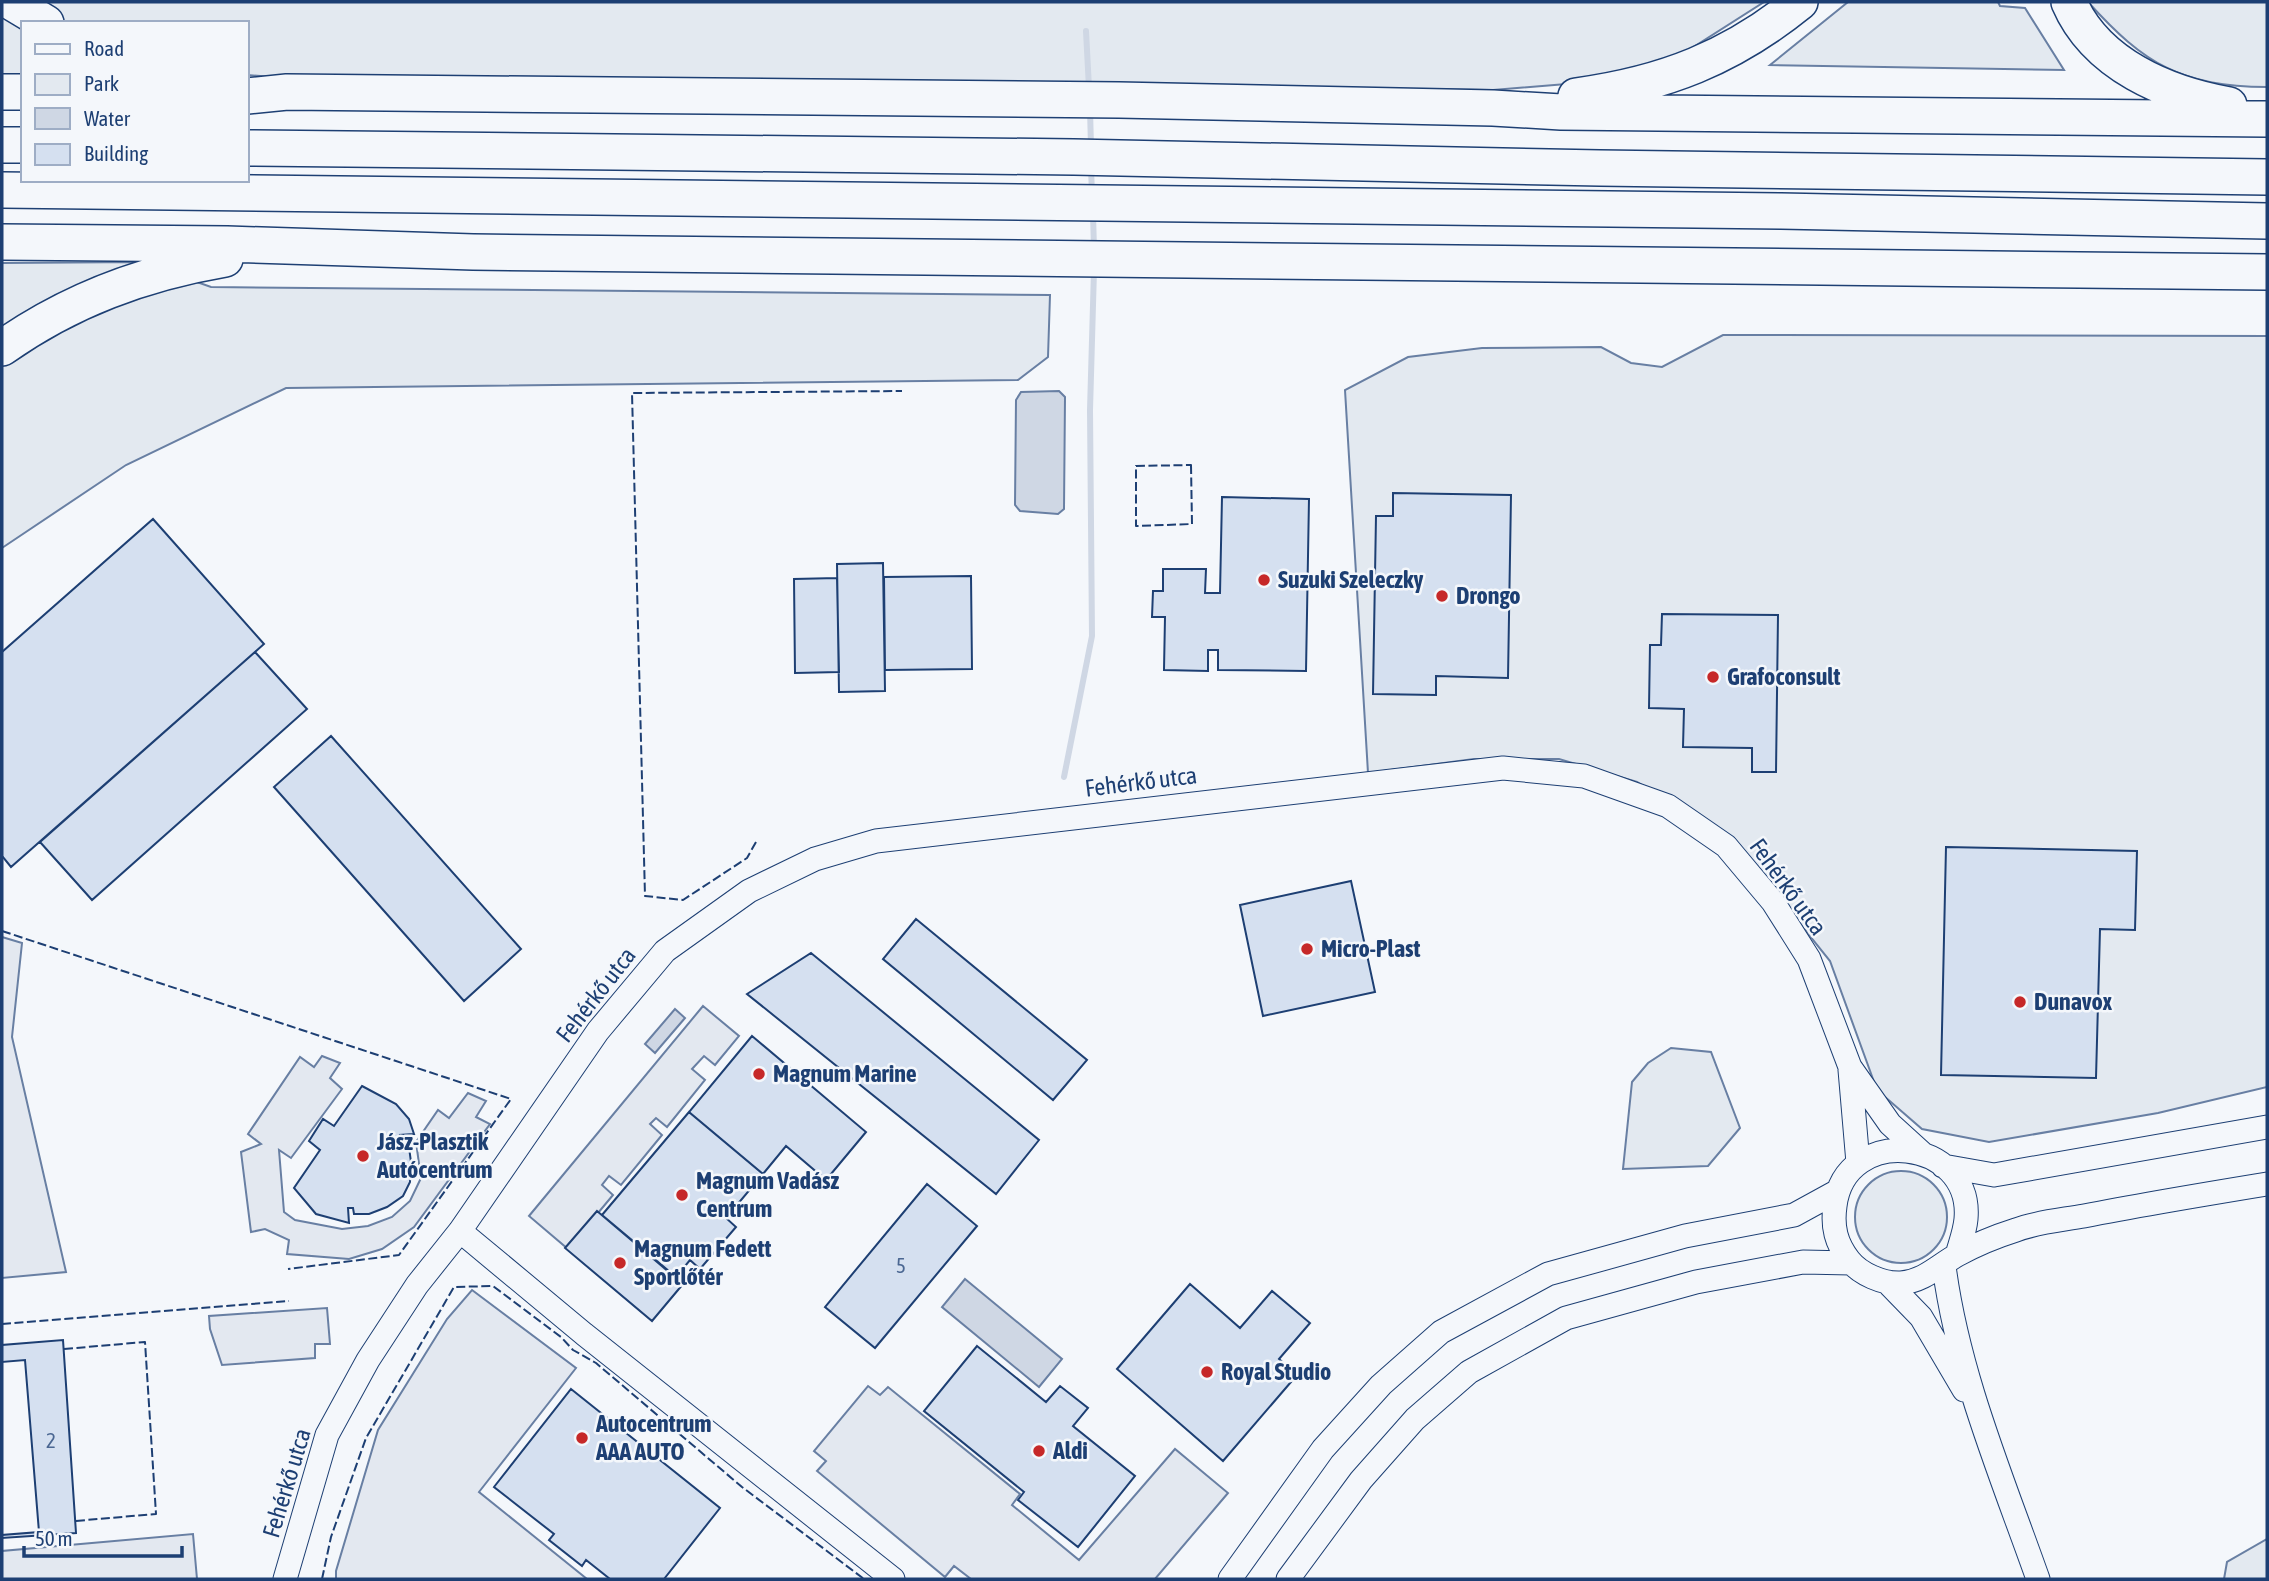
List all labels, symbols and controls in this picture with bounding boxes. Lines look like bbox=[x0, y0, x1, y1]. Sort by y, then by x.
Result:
legend bbox=[21, 21, 248, 182]
text: Road bbox=[84, 36, 124, 60]
text: Park bbox=[84, 71, 119, 95]
text: Water bbox=[84, 106, 131, 130]
text: Building bbox=[84, 141, 148, 165]
place label: Suzuki Szeleczky bbox=[1278, 566, 1424, 593]
marker: Suzuki Szeleczky bbox=[1256, 572, 1272, 588]
place label: Drongo bbox=[1456, 582, 1521, 609]
marker: Drongo bbox=[1434, 588, 1450, 604]
place label: Grafoconsult bbox=[1727, 663, 1841, 690]
marker: Grafoconsult bbox=[1705, 669, 1721, 685]
street label: Fehérkő utca bbox=[1083, 761, 1198, 802]
street label: Fehérkő utca bbox=[1744, 833, 1832, 940]
place label: Micro-Plast bbox=[1321, 935, 1421, 962]
marker: Micro-Plast bbox=[1299, 941, 1315, 957]
street label: Fehérkő utca bbox=[550, 942, 641, 1047]
place label: Dunavox bbox=[2034, 988, 2113, 1015]
marker: Dunavox bbox=[2012, 994, 2028, 1010]
place label: Magnum Marine bbox=[773, 1060, 917, 1087]
marker: Magnum Marine bbox=[751, 1066, 767, 1082]
place label: Jász-Plasztik Autócentrum bbox=[376, 1128, 493, 1183]
marker: Jász-Plasztik Autócentrum bbox=[355, 1148, 371, 1164]
place label: Magnum Vadász Centrum bbox=[696, 1167, 840, 1222]
marker: Magnum Vadász Centrum bbox=[674, 1187, 690, 1203]
place label: Magnum Fedett Sportlőtér bbox=[634, 1235, 772, 1290]
house number: 5 bbox=[896, 1253, 906, 1277]
marker: Magnum Fedett Sportlőtér bbox=[612, 1255, 628, 1271]
place label: Royal Studio bbox=[1221, 1358, 1331, 1385]
marker: Royal Studio bbox=[1199, 1364, 1215, 1380]
place label: Autocentrum AAA AUTO bbox=[595, 1410, 712, 1465]
street label: Fehérkő utca bbox=[257, 1425, 316, 1541]
house number: 2 bbox=[46, 1428, 56, 1452]
marker: Autocentrum AAA AUTO bbox=[574, 1430, 590, 1446]
place label: Aldi bbox=[1052, 1437, 1088, 1464]
marker: Aldi bbox=[1031, 1443, 1047, 1459]
scale bar bbox=[24, 1514, 182, 1558]
text: 50 m bbox=[35, 1526, 73, 1550]

